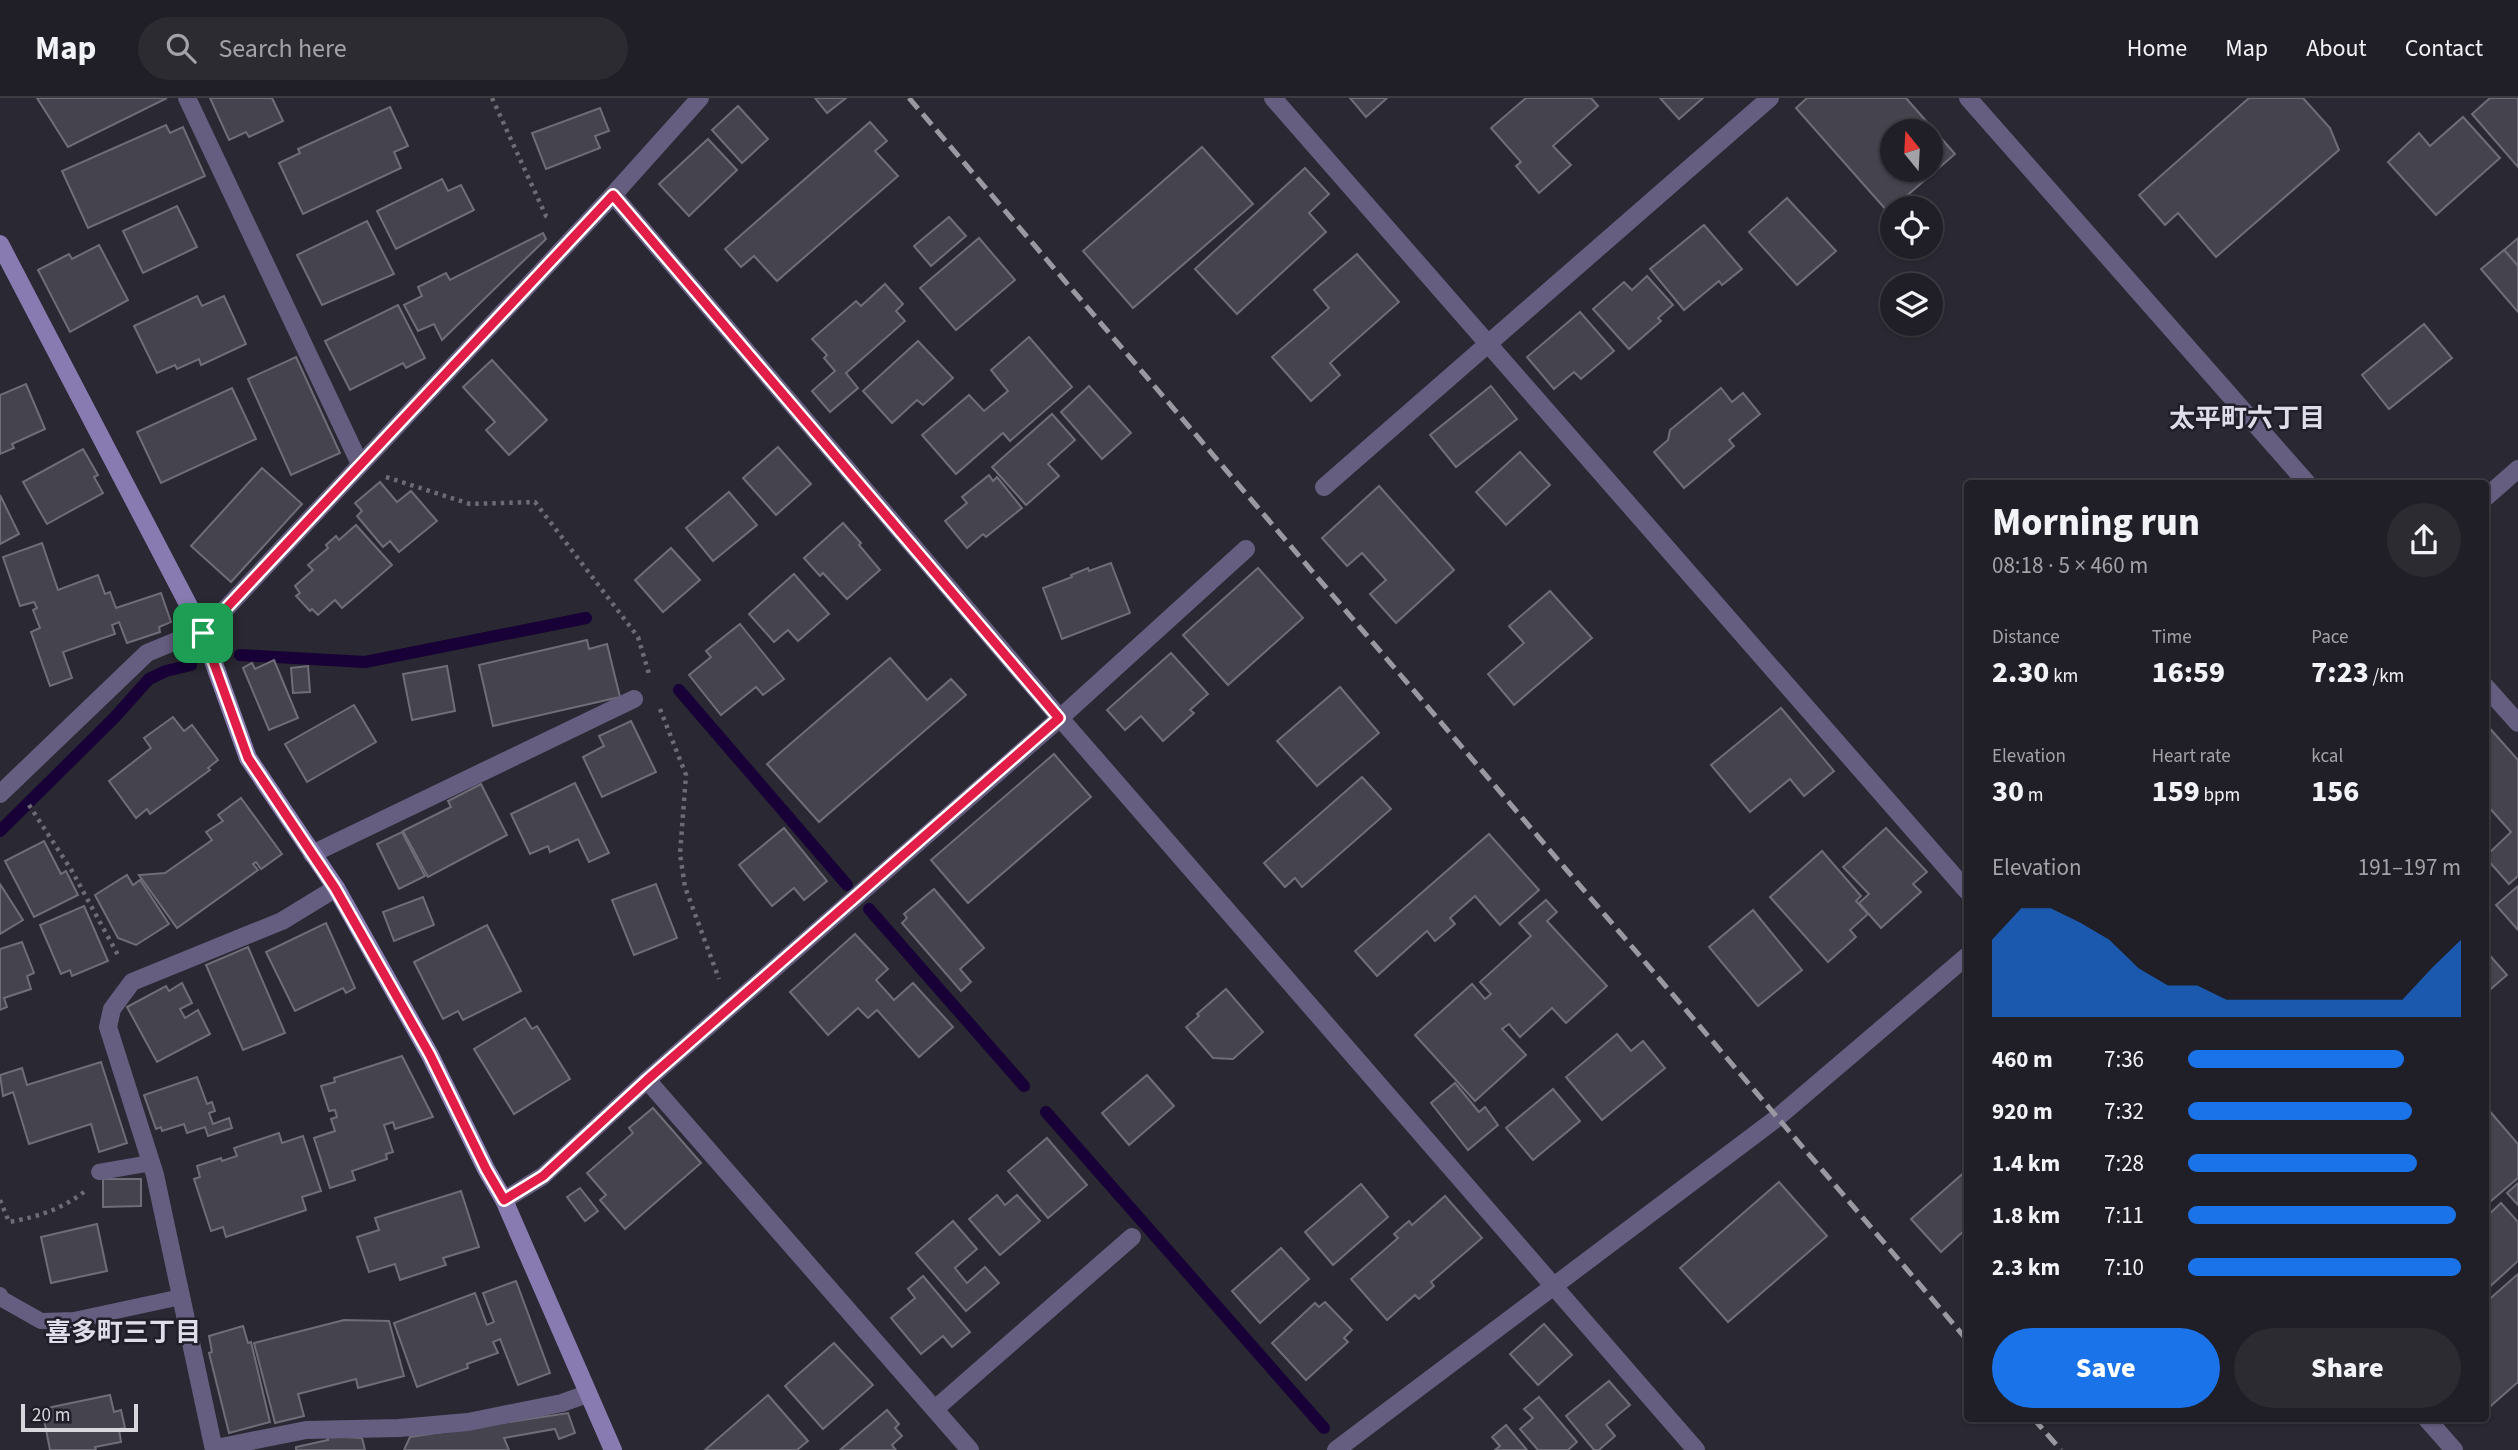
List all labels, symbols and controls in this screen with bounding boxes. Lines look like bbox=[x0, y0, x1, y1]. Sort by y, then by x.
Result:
search box bbox=[138, 17, 628, 80]
text: Map bbox=[35, 25, 96, 72]
icon: search bbox=[162, 29, 200, 67]
text: Search here bbox=[218, 30, 347, 67]
text: Home bbox=[2127, 31, 2187, 66]
text: Map bbox=[2225, 31, 2268, 66]
text: About bbox=[2306, 31, 2367, 66]
text: Contact bbox=[2405, 31, 2483, 66]
north arrow bbox=[1880, 119, 1942, 182]
map controls bbox=[1880, 119, 1943, 336]
button: locate bbox=[1880, 196, 1943, 259]
button: layers bbox=[1880, 273, 1943, 336]
district label: 太平町六丁目 bbox=[2169, 400, 2325, 437]
text: Morning run bbox=[1992, 496, 2200, 550]
button: share bbox=[2387, 503, 2461, 577]
text: 08:18 · 5 × 460 m bbox=[1992, 549, 2148, 582]
pin bbox=[173, 603, 233, 663]
icon: arrive bbox=[184, 614, 222, 652]
text: Distance bbox=[1992, 624, 2060, 651]
text: Time bbox=[2152, 624, 2192, 651]
text: Pace bbox=[2311, 624, 2349, 651]
text: 2.30 bbox=[1992, 651, 2049, 694]
text: 16:59 bbox=[2152, 651, 2225, 694]
text: 7:23 bbox=[2311, 651, 2369, 694]
text: km bbox=[2049, 663, 2078, 690]
text: /km bbox=[2369, 663, 2404, 690]
text: Elevation bbox=[1992, 743, 2066, 770]
text: Heart rate bbox=[2152, 743, 2231, 770]
text: kcal bbox=[2311, 743, 2343, 770]
text: 30 bbox=[1992, 770, 2024, 813]
text: 159 bbox=[2152, 770, 2200, 813]
text: 156 bbox=[2311, 770, 2359, 813]
text: m bbox=[2024, 782, 2044, 809]
text: bpm bbox=[2200, 782, 2240, 809]
text: Elevation bbox=[1992, 851, 2082, 884]
text: 191–197 m bbox=[2358, 851, 2461, 884]
text: 460 m bbox=[1992, 1043, 2053, 1076]
text: 7:36 bbox=[2104, 1043, 2144, 1076]
text: 920 m bbox=[1992, 1095, 2053, 1128]
text: 7:32 bbox=[2104, 1095, 2144, 1128]
text: 1.4 km bbox=[1992, 1147, 2060, 1180]
text: 7:28 bbox=[2104, 1147, 2144, 1180]
text: 1.8 km bbox=[1992, 1199, 2060, 1232]
text: 7:11 bbox=[2104, 1199, 2144, 1232]
text: 2.3 km bbox=[1992, 1251, 2060, 1284]
text: 7:10 bbox=[2104, 1251, 2144, 1284]
district label: 喜多町三丁目 bbox=[45, 1314, 201, 1351]
button: Save bbox=[1992, 1328, 2220, 1408]
button: Share bbox=[2234, 1328, 2461, 1408]
scale bar bbox=[21, 1401, 138, 1433]
text: 20 m bbox=[32, 1402, 70, 1429]

